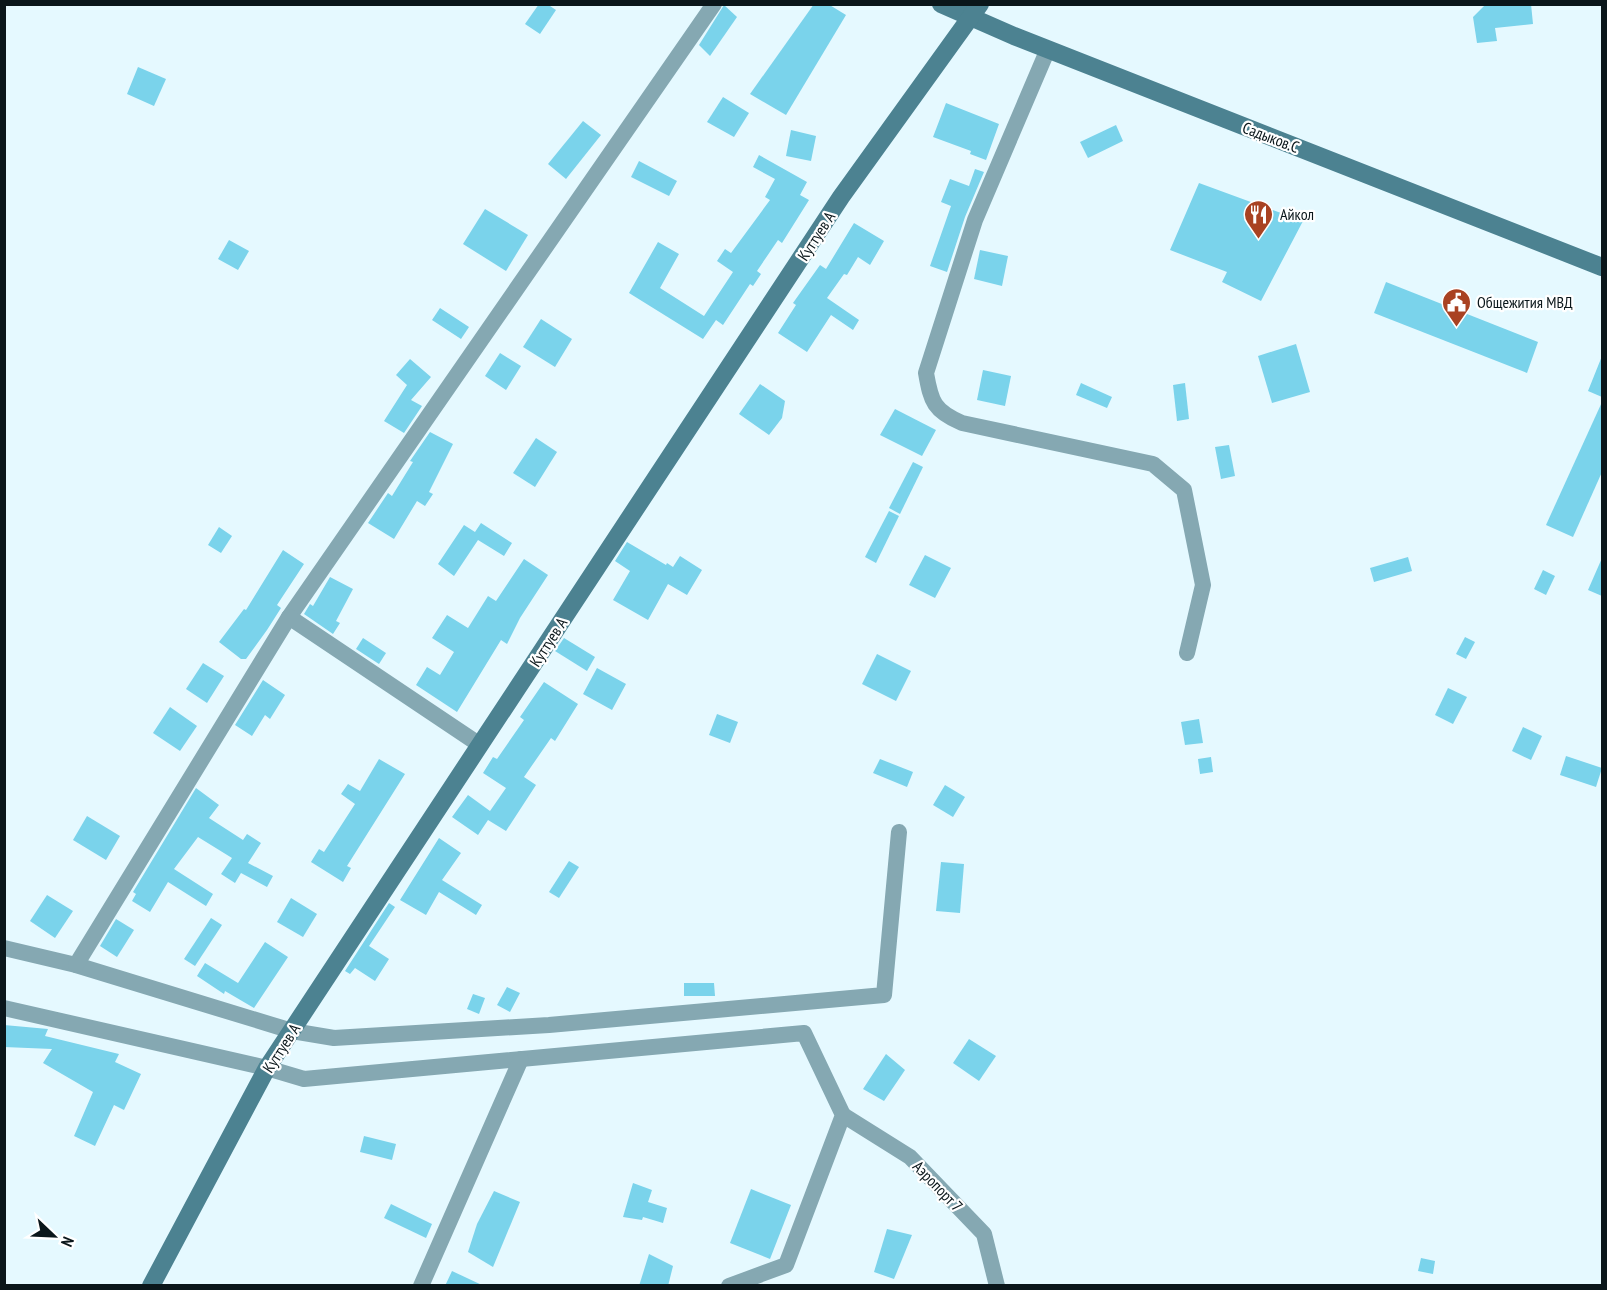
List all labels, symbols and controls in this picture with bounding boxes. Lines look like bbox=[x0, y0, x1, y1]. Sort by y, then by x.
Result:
street label: Садыков.С bbox=[1240, 117, 1302, 157]
restaurant icon: Айкол bbox=[1243, 198, 1275, 240]
place label: Айкол bbox=[1280, 204, 1314, 224]
street label: Куттуев А bbox=[793, 207, 839, 264]
public building icon: Общежития МВД bbox=[1440, 286, 1472, 328]
place label: Общежития МВД bbox=[1477, 292, 1573, 312]
street label: Куттуев А bbox=[525, 613, 571, 670]
street label: Куттуев А bbox=[258, 1019, 304, 1076]
street label: Аэропорт 7 bbox=[909, 1156, 967, 1216]
north arrow bbox=[24, 1206, 84, 1266]
text: N bbox=[57, 1234, 79, 1250]

